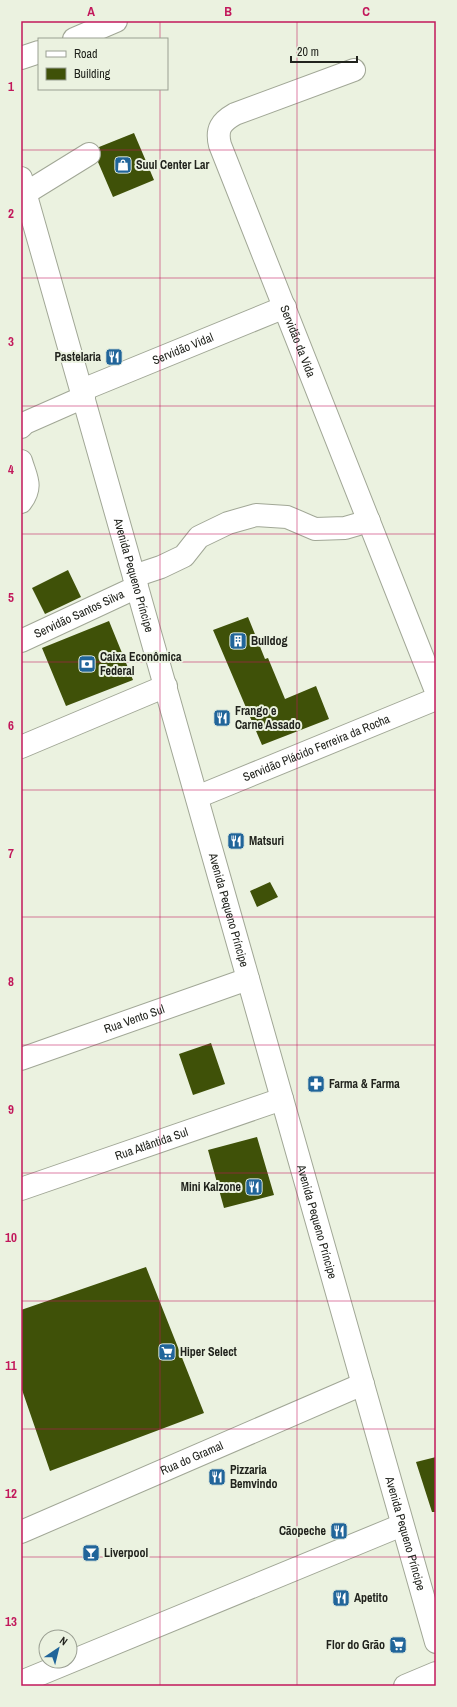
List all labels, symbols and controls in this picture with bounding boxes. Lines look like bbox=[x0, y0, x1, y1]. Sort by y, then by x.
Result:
text: A bbox=[87, 3, 95, 20]
text: B bbox=[224, 3, 232, 20]
text: C bbox=[362, 3, 370, 20]
legend bbox=[38, 38, 168, 90]
scale bar bbox=[291, 38, 357, 64]
text: 20 m bbox=[297, 44, 319, 60]
text: Road bbox=[74, 46, 98, 62]
text: Building bbox=[74, 66, 111, 82]
text: 1 bbox=[8, 78, 14, 95]
shop icon: Suul Center Lar bbox=[113, 155, 133, 175]
place label: Suul Center Lar bbox=[136, 157, 209, 173]
text: 2 bbox=[8, 205, 14, 222]
street label: Servidão da Vida bbox=[276, 303, 319, 380]
street label: Servidão Vidal bbox=[150, 329, 216, 368]
text: 3 bbox=[8, 333, 14, 350]
restaurant icon: Pastelaria bbox=[104, 347, 124, 367]
place label: Pastelaria bbox=[54, 349, 102, 365]
text: 4 bbox=[8, 461, 14, 478]
street label: Avenida Pequeno Príncipe bbox=[110, 516, 157, 634]
street label: Servidão Santos Silva bbox=[31, 586, 127, 642]
text: 5 bbox=[8, 589, 14, 606]
building icon: Bulldog bbox=[228, 631, 248, 651]
place label: Bulldog bbox=[251, 633, 288, 649]
place label: Caixa Econômica Federal bbox=[100, 649, 182, 679]
bank icon: Caixa Econômica Federal bbox=[77, 654, 97, 674]
place label: Frango e Carne Assado bbox=[235, 703, 301, 733]
restaurant icon: Frango e Carne Assado bbox=[212, 708, 232, 728]
street label: Servidão Plácido Ferreira da Rocha bbox=[241, 711, 393, 785]
text: 6 bbox=[8, 717, 14, 734]
restaurant icon: Matsuri bbox=[226, 831, 246, 851]
place label: Matsuri bbox=[249, 833, 284, 849]
text: 7 bbox=[8, 845, 14, 862]
street label: Avenida Pequeno Príncipe bbox=[205, 850, 252, 969]
text: 8 bbox=[8, 973, 14, 990]
street label: Rua Vento Sul bbox=[102, 1001, 167, 1037]
pharmacy icon: Farma & Farma bbox=[306, 1074, 326, 1094]
place label: Farma & Farma bbox=[329, 1076, 400, 1092]
text: 9 bbox=[8, 1101, 14, 1118]
street label: Rua Atlântida Sul bbox=[113, 1124, 190, 1164]
street label: Avenida Pequeno Príncipe bbox=[293, 1162, 341, 1281]
restaurant icon: Mini Kalzone bbox=[244, 1177, 264, 1197]
place label: Mini Kalzone bbox=[181, 1179, 242, 1195]
text: 10 bbox=[5, 1229, 17, 1246]
supermarket icon: Hiper Select bbox=[157, 1342, 177, 1362]
place label: Hiper Select bbox=[180, 1344, 238, 1360]
text: 11 bbox=[5, 1357, 17, 1374]
street label: Rua do Gramal bbox=[158, 1438, 226, 1479]
place label: Pizzaria Bemvindo bbox=[230, 1462, 278, 1492]
restaurant icon: Pizzaria Bemvindo bbox=[207, 1467, 227, 1487]
street label: Avenida Pequeno Príncipe bbox=[381, 1474, 429, 1592]
text: 12 bbox=[5, 1485, 17, 1502]
restaurant icon: Cãopeche bbox=[329, 1521, 349, 1541]
place label: Cãopeche bbox=[279, 1523, 327, 1539]
bar icon: Liverpool bbox=[81, 1543, 101, 1563]
place label: Liverpool bbox=[104, 1545, 149, 1561]
restaurant icon: Apetito bbox=[331, 1588, 351, 1608]
place label: Apetito bbox=[354, 1590, 388, 1606]
text: 13 bbox=[5, 1613, 17, 1630]
north arrow bbox=[38, 1629, 78, 1669]
text: N bbox=[57, 1633, 70, 1648]
supermarket icon: Flor do Grão bbox=[388, 1635, 408, 1655]
place label: Flor do Grão bbox=[326, 1637, 385, 1653]

